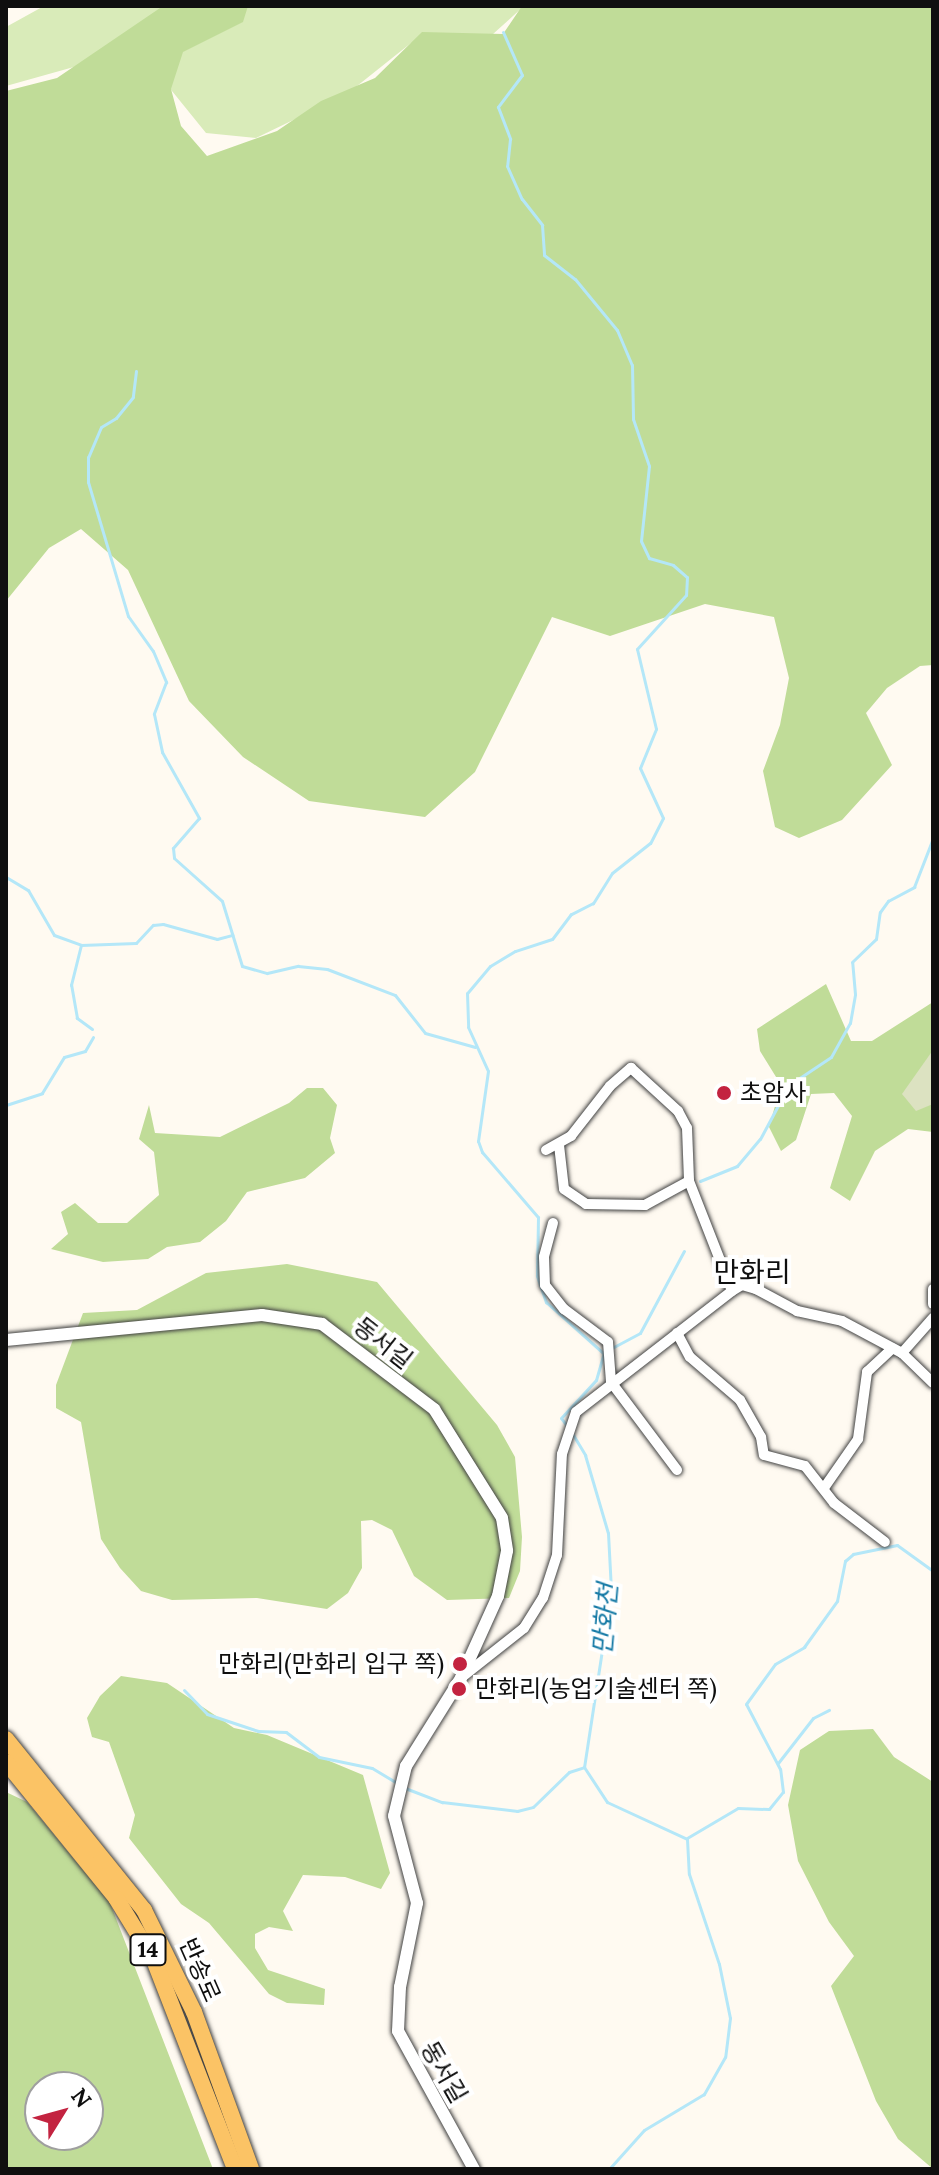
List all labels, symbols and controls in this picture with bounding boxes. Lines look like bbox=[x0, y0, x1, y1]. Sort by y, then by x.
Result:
place label: 초암사 bbox=[740, 1079, 806, 1107]
marker: 초암사 bbox=[715, 1084, 733, 1102]
district label: 만화리 bbox=[713, 1255, 791, 1289]
street label: 동서길 bbox=[348, 1311, 418, 1375]
water label: 만화천 bbox=[586, 1582, 624, 1656]
place label: 만화리(만화리 입구 쪽) bbox=[218, 1650, 444, 1678]
marker: 만화리(만화리 입구 쪽) bbox=[451, 1655, 469, 1673]
place label: 만화리(농업기술센터 쪽) bbox=[475, 1675, 717, 1703]
marker: 만화리(농업기술센터 쪽) bbox=[450, 1680, 468, 1698]
road number: 14 bbox=[128, 1932, 168, 1968]
street label: 반송로 bbox=[173, 1934, 227, 2006]
street label: 동서길 bbox=[415, 2036, 473, 2108]
north arrow bbox=[24, 2071, 104, 2151]
text: N bbox=[65, 2083, 98, 2113]

